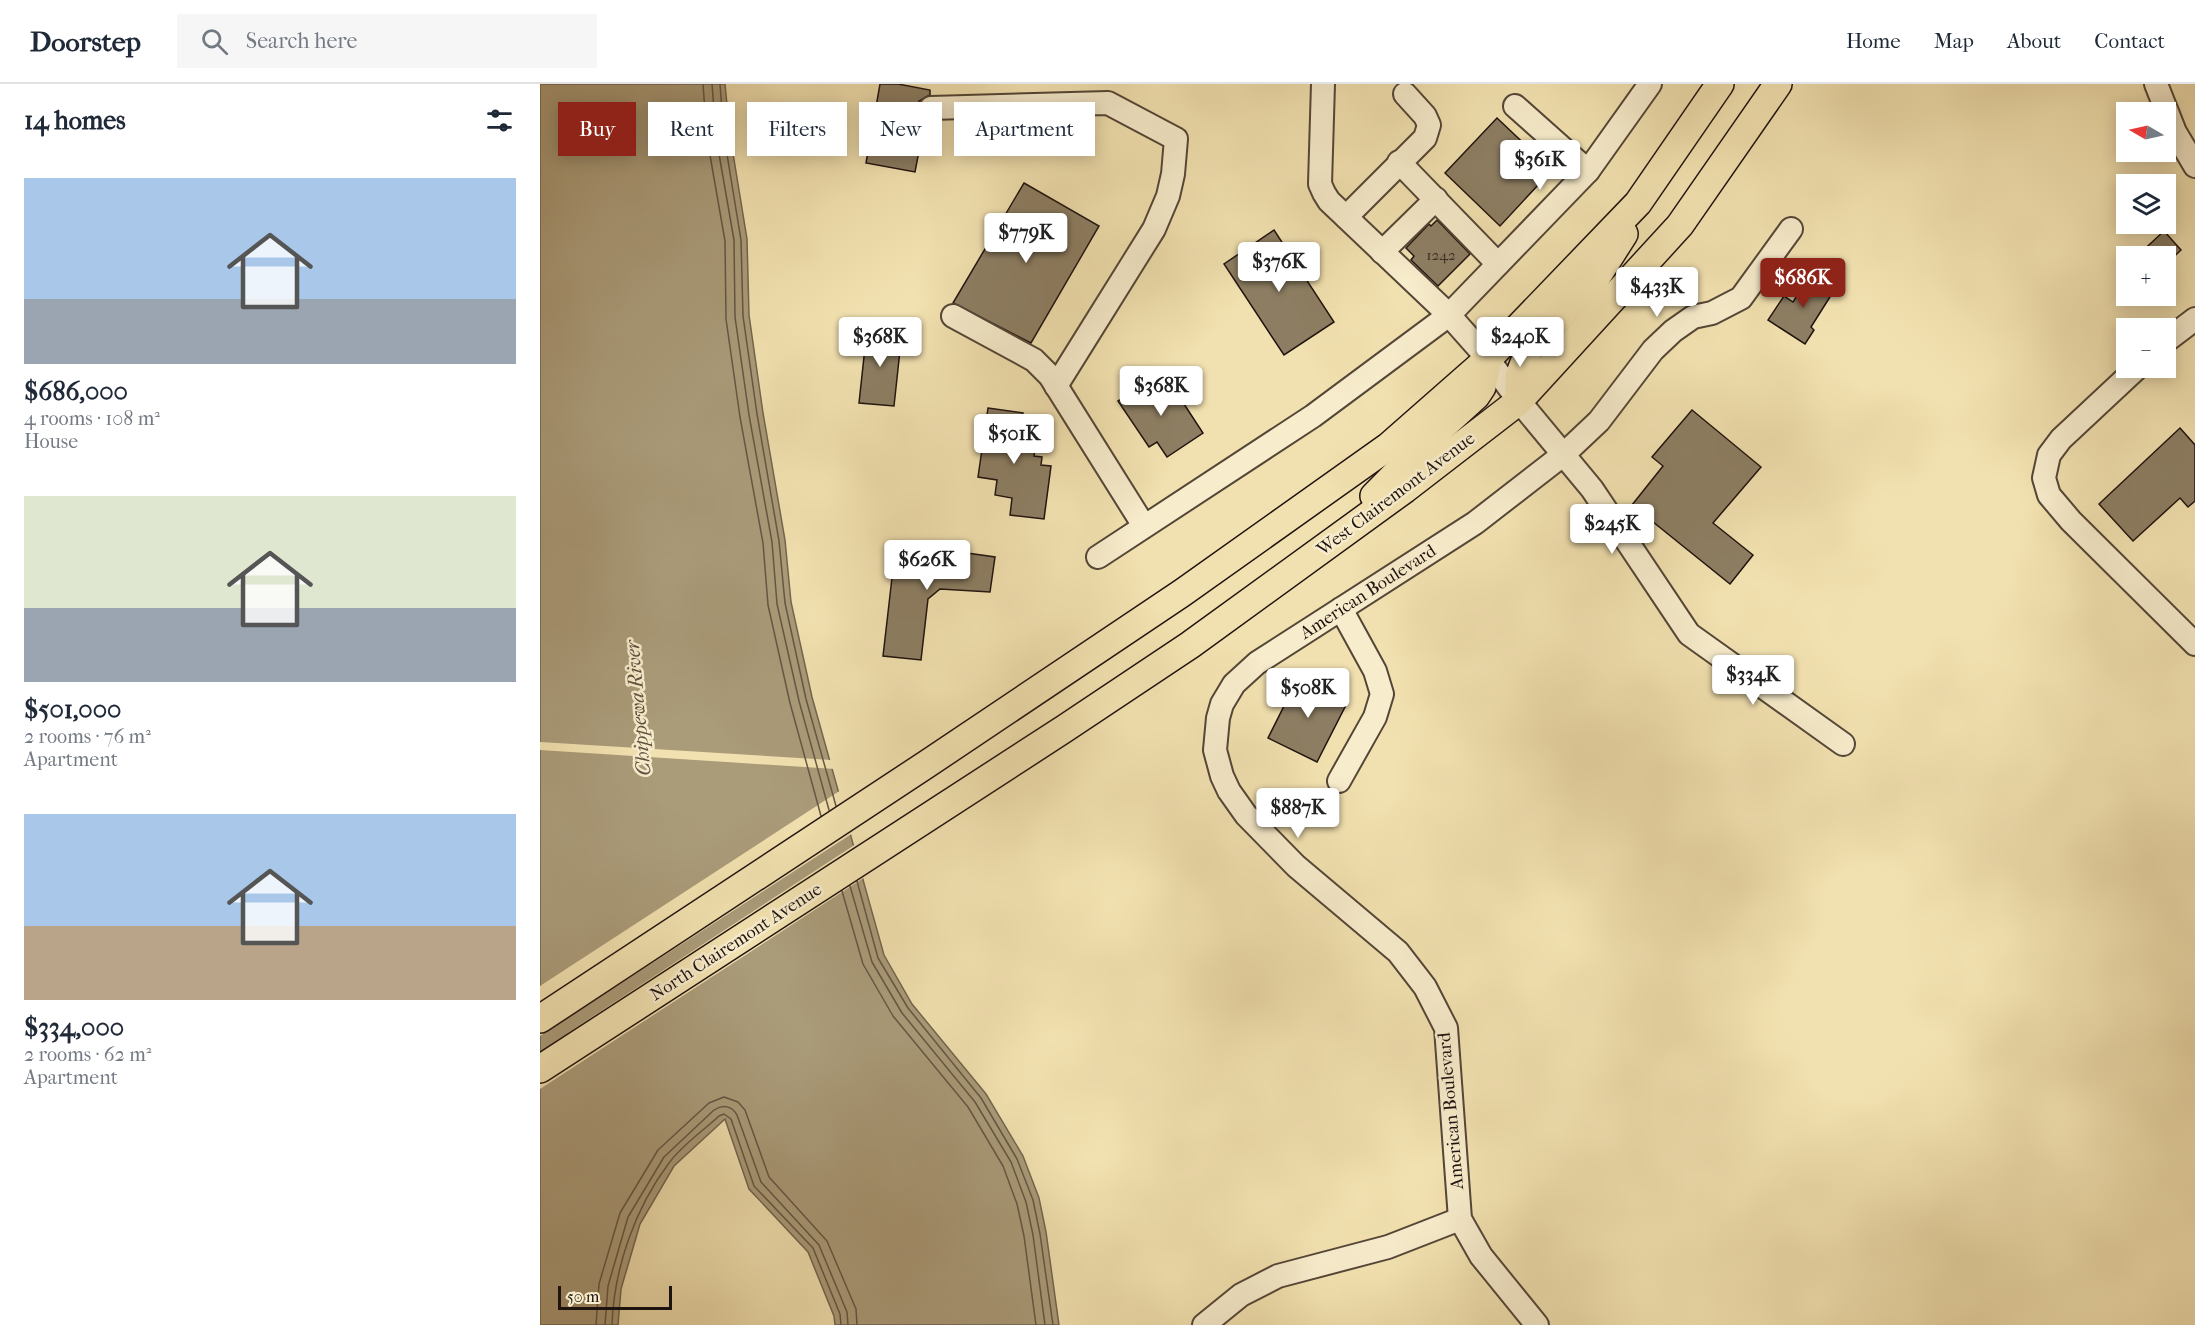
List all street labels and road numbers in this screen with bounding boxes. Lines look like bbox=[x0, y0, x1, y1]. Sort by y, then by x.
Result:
street label: West Clairemont Avenue bbox=[1312, 428, 1479, 561]
street label: American Boulevard bbox=[1295, 540, 1440, 644]
street label: North Clairemont Avenue bbox=[646, 879, 826, 1005]
street label: American Boulevard bbox=[1434, 1031, 1468, 1191]

